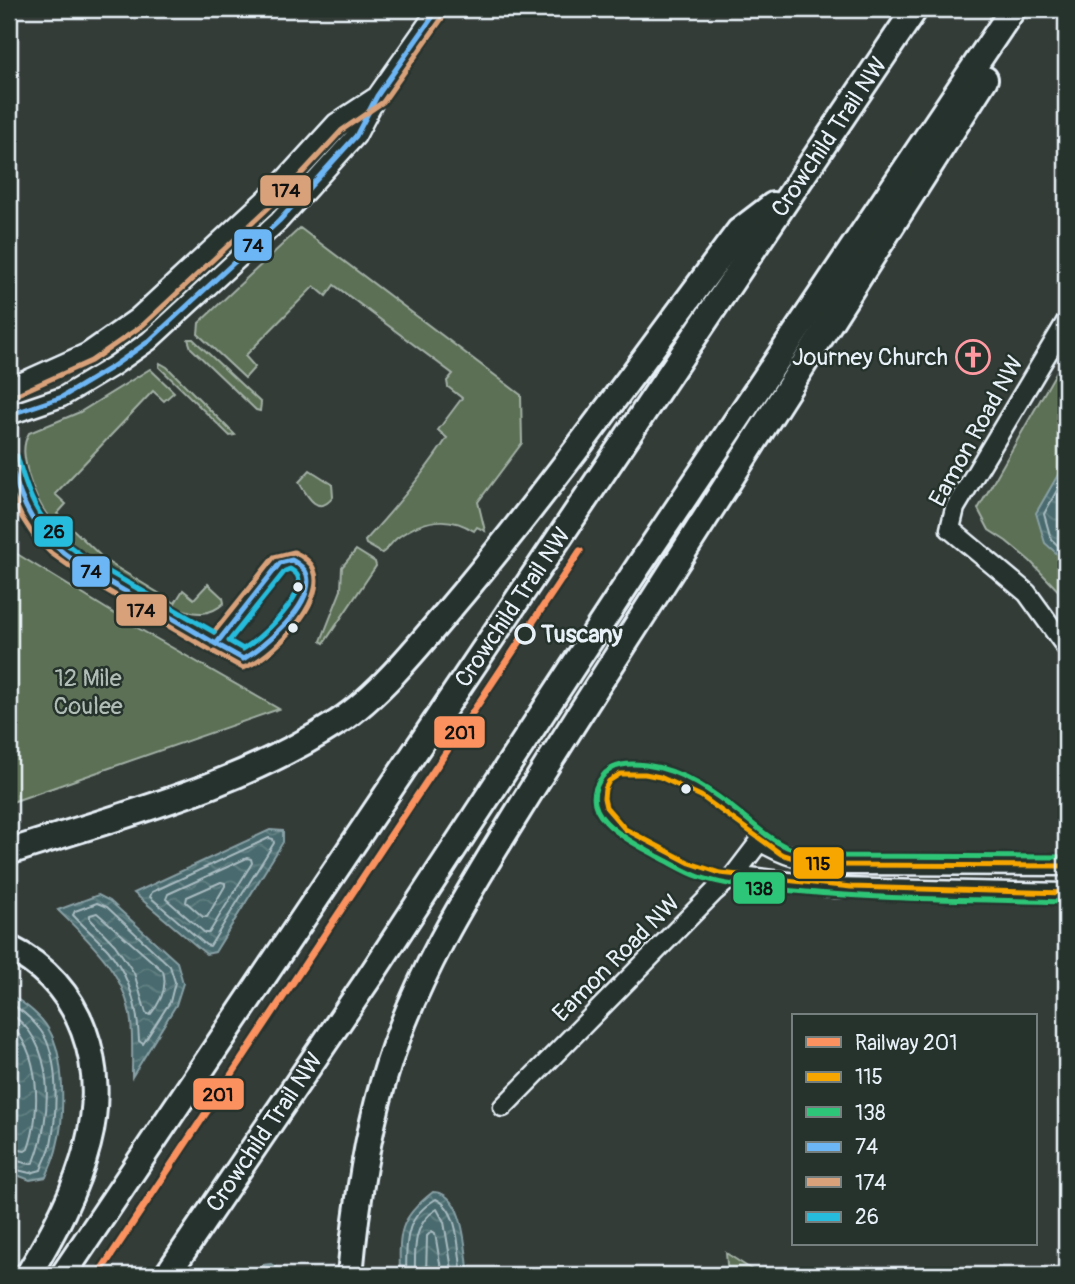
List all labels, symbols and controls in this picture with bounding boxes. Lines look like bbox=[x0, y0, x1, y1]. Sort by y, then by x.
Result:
street label: Crowchild Trail NW bbox=[765, 51, 894, 223]
line badge: 174 bbox=[259, 174, 312, 207]
text: 174 bbox=[272, 179, 300, 203]
line badge: 74 bbox=[233, 228, 273, 262]
text: 74 bbox=[242, 234, 264, 258]
church icon: Journey Church bbox=[954, 338, 992, 376]
place label: Journey Church bbox=[792, 343, 948, 372]
street label: Eamon Road NW bbox=[923, 351, 1030, 512]
line badge: 26 bbox=[33, 515, 74, 548]
text: 26 bbox=[43, 520, 65, 544]
street label: Crowchild Trail NW bbox=[449, 522, 577, 693]
line badge: 74 bbox=[71, 555, 111, 588]
text: 74 bbox=[80, 560, 102, 584]
unlabelled marker bbox=[291, 580, 305, 594]
line badge: 174 bbox=[115, 593, 168, 627]
text: 174 bbox=[127, 599, 155, 623]
place label: Tuscany bbox=[540, 620, 623, 649]
unlabelled marker bbox=[286, 621, 300, 635]
marker: Tuscany bbox=[515, 624, 535, 644]
park label: 12 Mile Coulee bbox=[53, 664, 123, 721]
line badge: 201 bbox=[433, 715, 486, 749]
text: 201 bbox=[444, 721, 476, 745]
unlabelled marker bbox=[679, 782, 693, 796]
line badge: 115 bbox=[792, 846, 845, 880]
text: 115 bbox=[805, 852, 831, 876]
line badge: 138 bbox=[732, 871, 786, 905]
text: 138 bbox=[745, 877, 773, 901]
street label: Eamon Road NW bbox=[547, 889, 686, 1028]
legend bbox=[792, 1014, 1036, 1246]
text: Railway 201 bbox=[855, 1030, 957, 1057]
street label: Crowchild Trail NW bbox=[200, 1047, 329, 1218]
text: 115 bbox=[855, 1064, 883, 1091]
line badge: 201 bbox=[192, 1077, 245, 1111]
text: 201 bbox=[202, 1083, 234, 1107]
text: 138 bbox=[855, 1100, 886, 1127]
text: 74 bbox=[855, 1134, 878, 1161]
text: 174 bbox=[855, 1170, 887, 1197]
text: 26 bbox=[855, 1204, 879, 1231]

